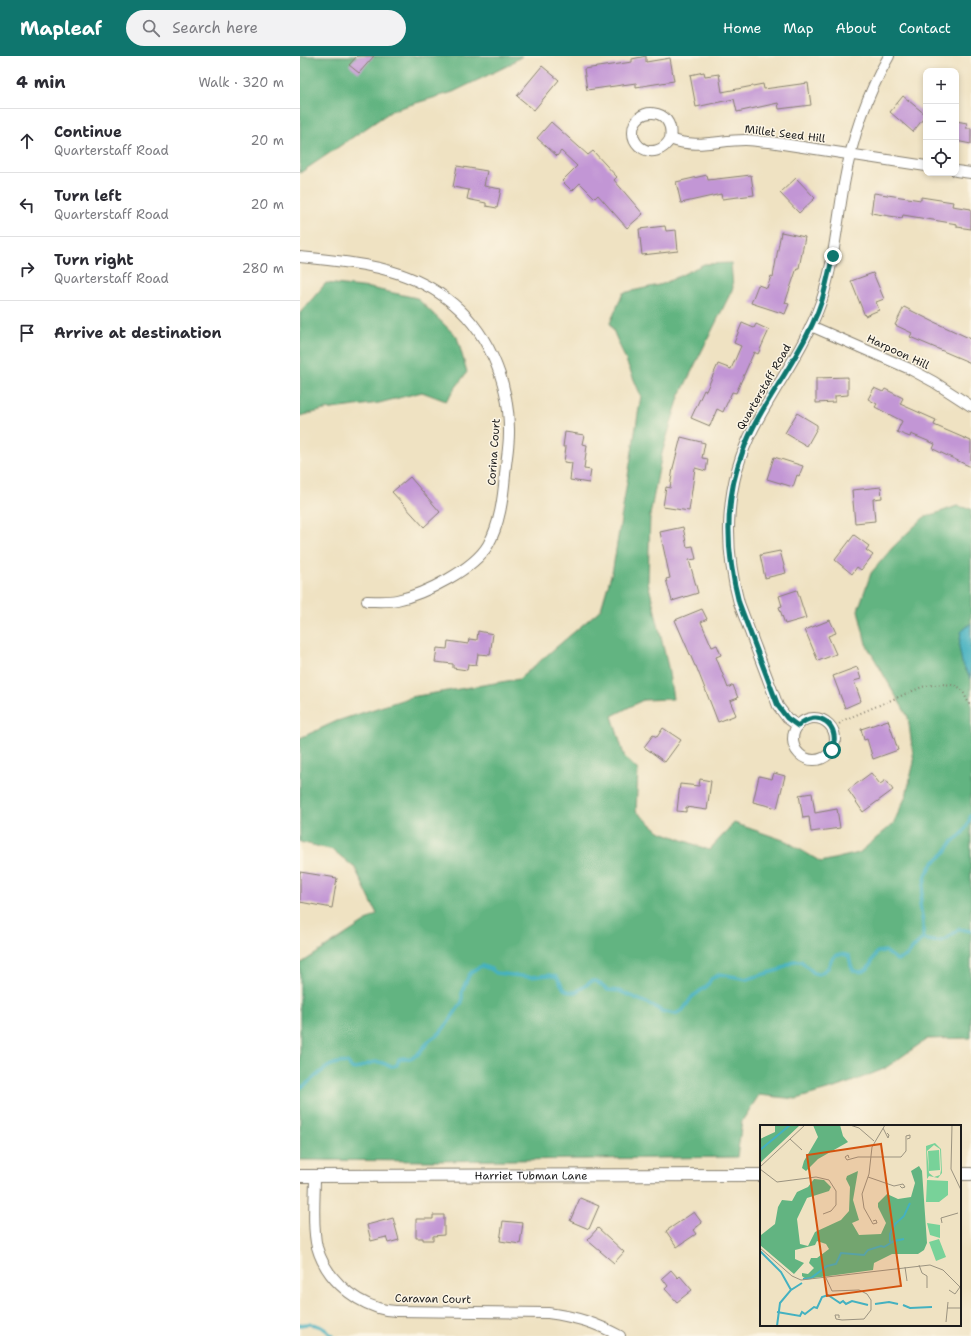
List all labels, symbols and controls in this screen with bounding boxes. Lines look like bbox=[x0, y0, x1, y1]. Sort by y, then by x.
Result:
search box bbox=[126, 10, 406, 46]
text: Mapleaf bbox=[20, 16, 102, 41]
icon: search bbox=[140, 17, 162, 39]
text: Search here bbox=[172, 18, 258, 38]
text: Home bbox=[723, 19, 762, 37]
text: Map bbox=[784, 19, 814, 37]
text: About bbox=[836, 19, 877, 37]
text: Contact bbox=[899, 19, 951, 37]
map controls bbox=[923, 68, 959, 176]
button: + bbox=[923, 68, 959, 104]
text: 4 min bbox=[16, 71, 66, 93]
text: Walk · 320 m bbox=[198, 74, 284, 91]
button: − bbox=[923, 104, 959, 140]
text: Continue bbox=[54, 122, 122, 142]
street label: Millet Seed Hill bbox=[744, 122, 827, 146]
icon: ahead bbox=[16, 130, 38, 152]
text: 20 m bbox=[251, 132, 284, 149]
button: locate bbox=[923, 140, 959, 176]
text: Quarterstaff Road bbox=[54, 142, 169, 159]
text: Turn left bbox=[54, 186, 122, 206]
icon: left bbox=[16, 194, 38, 216]
text: 20 m bbox=[251, 196, 284, 213]
text: Quarterstaff Road bbox=[54, 206, 169, 223]
route end bbox=[824, 247, 842, 265]
text: Turn right bbox=[54, 250, 134, 270]
icon: right bbox=[16, 258, 38, 280]
text: 280 m bbox=[242, 260, 284, 277]
text: Quarterstaff Road bbox=[54, 270, 169, 287]
icon: arrive bbox=[16, 322, 38, 344]
text: Arrive at destination bbox=[54, 323, 222, 343]
street label: Harpoon Hill bbox=[864, 331, 932, 373]
street label: Quarterstaff Road bbox=[733, 341, 795, 433]
street label: Corina Court bbox=[484, 418, 504, 486]
route start bbox=[823, 741, 841, 759]
inset map bbox=[760, 1125, 961, 1326]
street label: Harriet Tubman Lane bbox=[475, 1168, 587, 1183]
street label: Caravan Court bbox=[395, 1291, 471, 1307]

